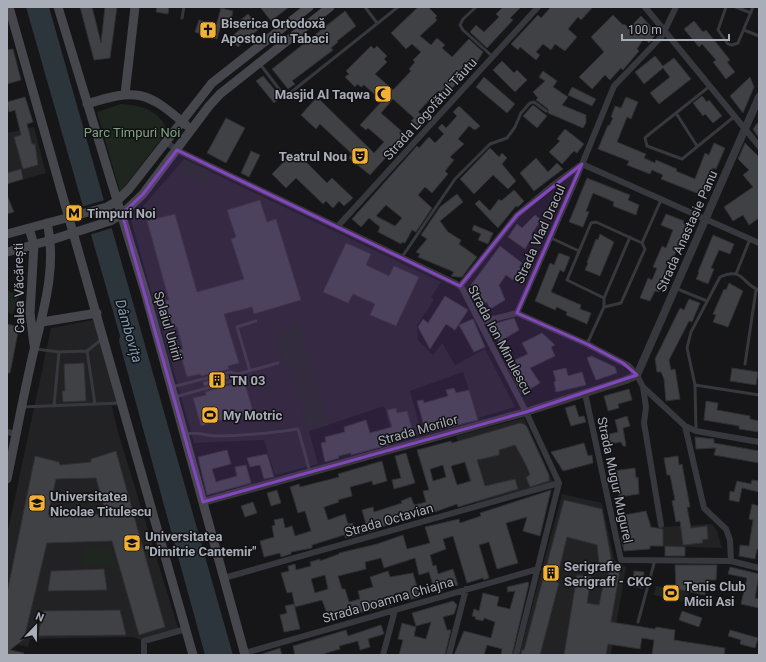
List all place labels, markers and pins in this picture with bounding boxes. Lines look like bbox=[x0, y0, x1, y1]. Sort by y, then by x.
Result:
place label: Biserica Ortodoxă Apostol din Tabaci bbox=[221, 16, 329, 46]
church icon: Biserica Ortodoxă Apostol din Tabaci bbox=[198, 20, 218, 40]
mosque icon: Masjid Al Taqwa bbox=[373, 84, 393, 104]
place label: Masjid Al Taqwa bbox=[275, 87, 370, 102]
theatre icon: Teatrul Nou bbox=[350, 146, 370, 166]
place label: Teatrul Nou bbox=[279, 149, 347, 164]
metro station icon: Timpuri Noi bbox=[64, 203, 84, 223]
place label: Timpuri Noi bbox=[87, 206, 156, 221]
building icon: TN 03 bbox=[207, 370, 227, 390]
place label: TN 03 bbox=[230, 373, 265, 388]
sports icon: My Motric bbox=[200, 405, 220, 425]
place label: My Motric bbox=[223, 408, 282, 423]
place label: Universitatea Nicolae Titulescu bbox=[50, 489, 151, 519]
school or university icon: Universitatea Nicolae Titulescu bbox=[27, 493, 47, 513]
place label: Universitatea "Dimitrie Cantemir" bbox=[145, 529, 256, 559]
school or university icon: Universitatea "Dimitrie Cantemir" bbox=[122, 533, 142, 553]
place label: Serigrafie Serigraff - CKC bbox=[564, 559, 653, 589]
building icon: Serigrafie Serigraff - CKC bbox=[541, 563, 561, 583]
place label: Tenis Club Micii Asi bbox=[684, 579, 746, 609]
sports icon: Tenis Club Micii Asi bbox=[661, 583, 681, 603]

